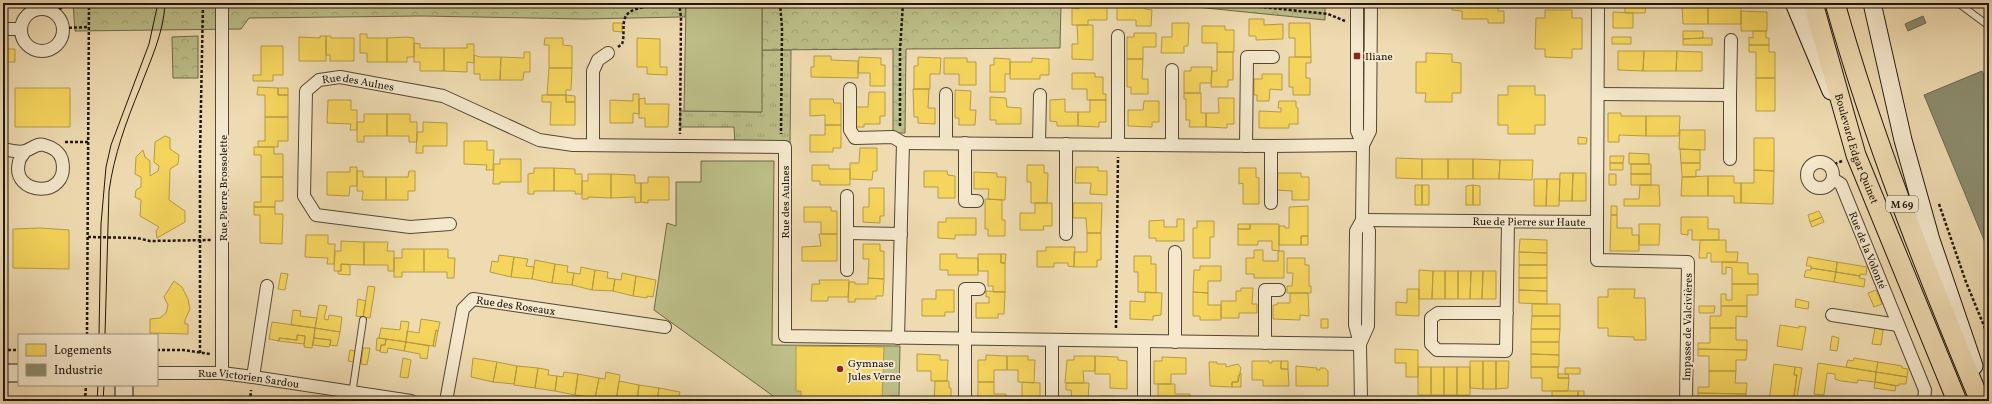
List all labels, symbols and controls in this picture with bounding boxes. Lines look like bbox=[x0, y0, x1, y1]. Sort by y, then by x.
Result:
place label: Iliane bbox=[1365, 50, 1393, 65]
marker: Iliane bbox=[1352, 51, 1362, 61]
street label: Rue des Aulnes bbox=[321, 71, 395, 96]
street label: Boulevard Edgar Quinet bbox=[1830, 92, 1881, 207]
street label: Rue Pierre Brossolette bbox=[217, 135, 232, 241]
street label: Rue des Aulnes bbox=[779, 165, 794, 238]
road number: M 69 bbox=[1886, 196, 1918, 212]
street label: Rue de la Volonté bbox=[1844, 210, 1889, 292]
street label: Rue de Pierre sur Haute bbox=[1472, 215, 1586, 231]
street label: Impasse de Valcivières bbox=[1680, 273, 1697, 381]
street label: Rue des Roseaux bbox=[475, 294, 557, 320]
legend bbox=[18, 334, 158, 386]
text: Logements bbox=[54, 343, 112, 359]
place label: Gymnase Jules Verne bbox=[848, 357, 901, 385]
text: Industrie bbox=[54, 363, 103, 379]
marker: Gymnase Jules Verne bbox=[835, 364, 845, 374]
street label: Rue Victorien Sardou bbox=[198, 367, 300, 393]

